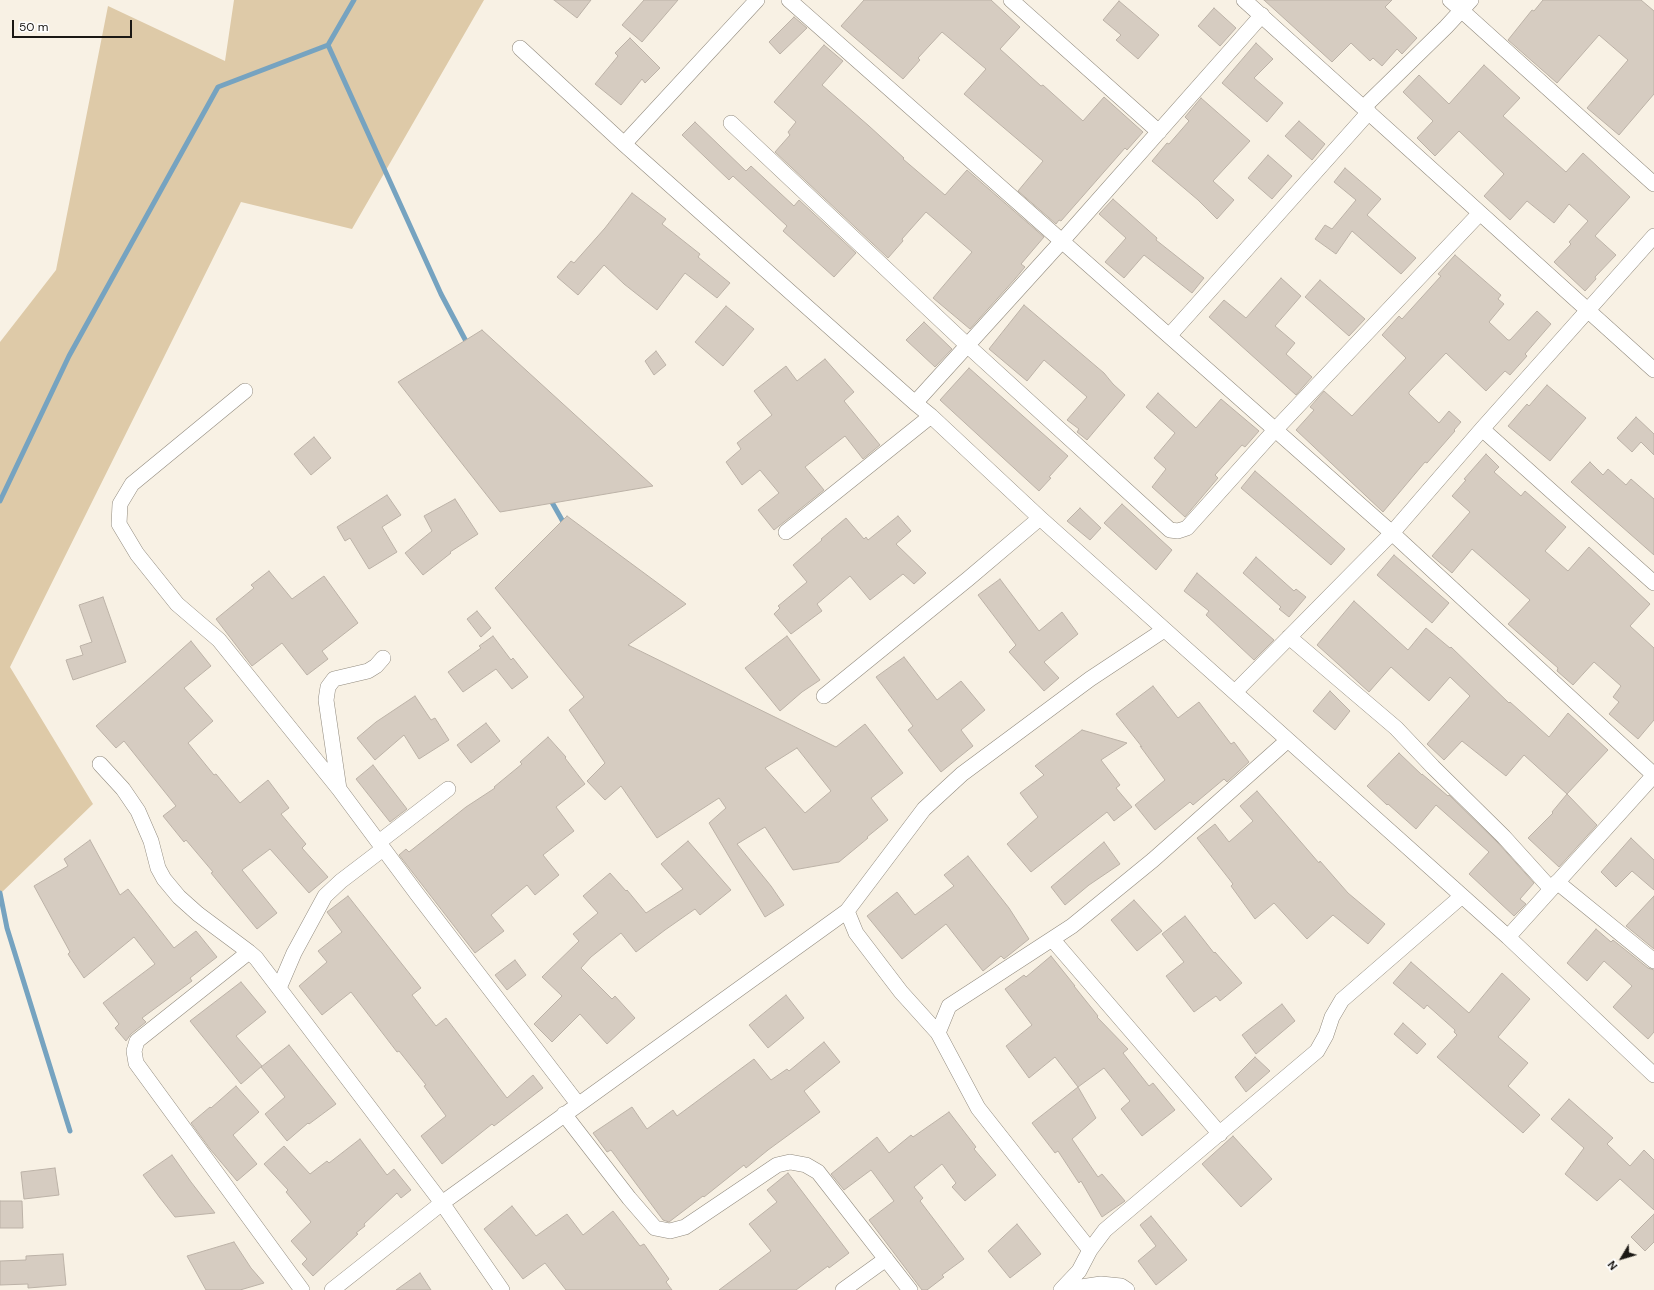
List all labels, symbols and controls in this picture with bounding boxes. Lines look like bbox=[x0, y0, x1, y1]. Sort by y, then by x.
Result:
scale bar bbox=[14, 12, 134, 38]
text: 50 m bbox=[19, 19, 48, 35]
north arrow bbox=[1602, 1238, 1642, 1278]
text: N bbox=[1605, 1258, 1621, 1273]

